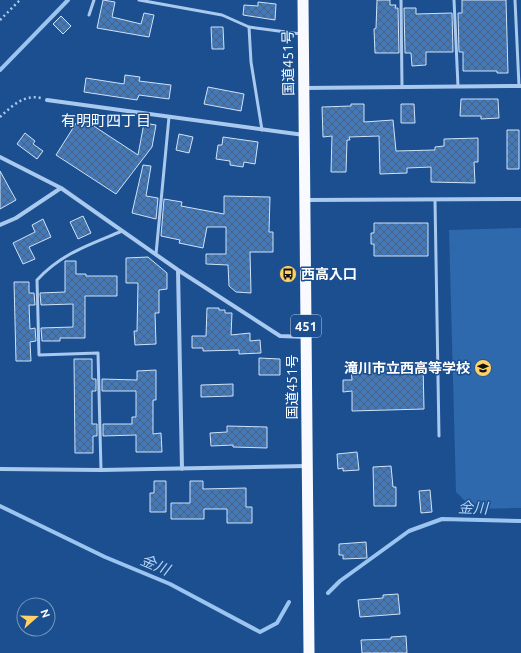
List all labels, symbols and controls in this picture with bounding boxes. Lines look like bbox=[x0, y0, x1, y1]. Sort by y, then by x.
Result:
street label: 国道451号 bbox=[279, 30, 297, 96]
district label: 有明町四丁目 bbox=[61, 112, 151, 129]
bus stop icon: 西高入口 bbox=[278, 264, 298, 284]
place label: 西高入口 bbox=[301, 266, 357, 282]
road number: 451 bbox=[291, 315, 321, 337]
street label: 国道451号 bbox=[284, 354, 300, 420]
school or university icon: 滝川市立西高等学校 bbox=[473, 358, 493, 378]
place label: 滝川市立西高等学校 bbox=[344, 360, 470, 376]
water label: 金川 bbox=[458, 498, 490, 517]
water label: 金川 bbox=[138, 551, 174, 579]
north arrow bbox=[16, 597, 56, 637]
text: N bbox=[38, 608, 52, 619]

